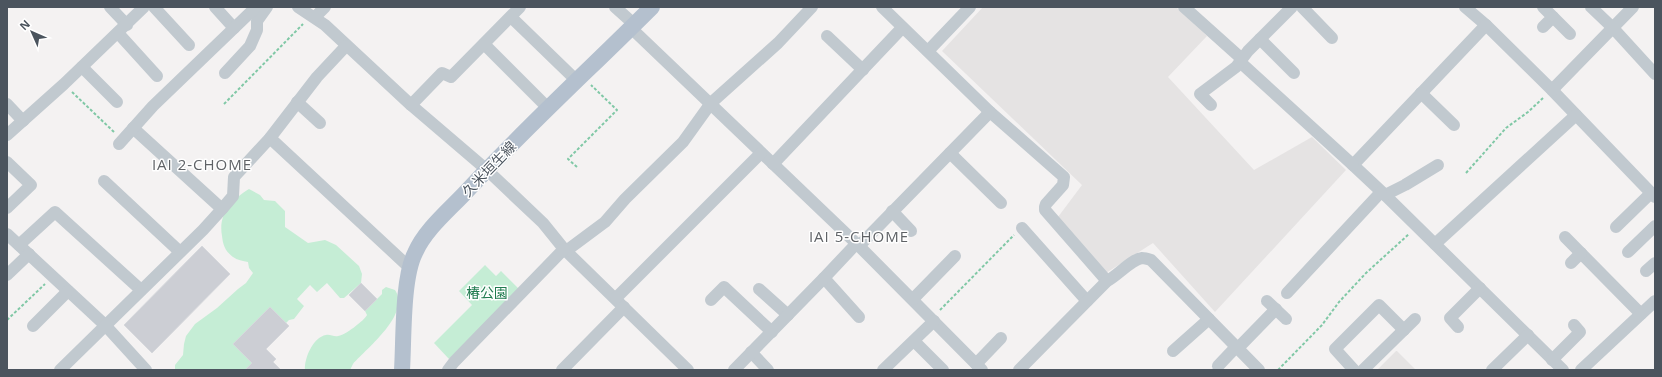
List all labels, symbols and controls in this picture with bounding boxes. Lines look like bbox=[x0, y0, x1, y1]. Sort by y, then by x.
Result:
north arrow bbox=[12, 12, 52, 52]
text: N bbox=[16, 16, 33, 33]
street label: 久米垣生線 bbox=[457, 137, 520, 200]
district label: IAI 2-CHOME bbox=[152, 154, 252, 174]
district label: IAI 5-CHOME bbox=[809, 226, 909, 246]
park label: 椿公園 bbox=[466, 283, 508, 302]

